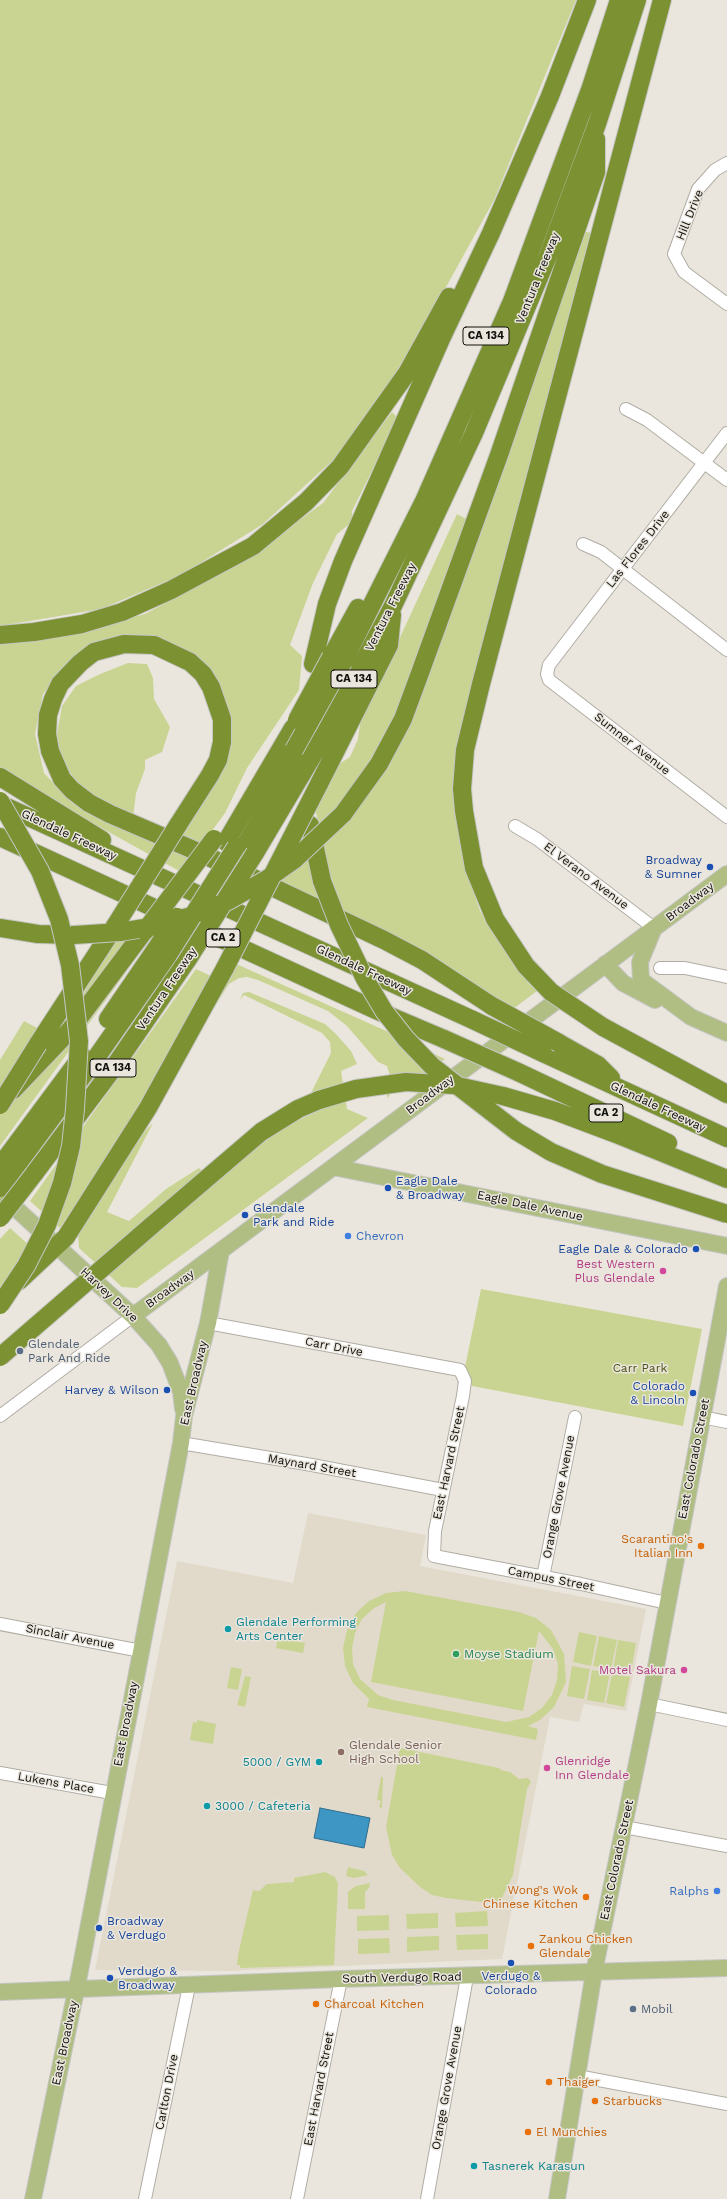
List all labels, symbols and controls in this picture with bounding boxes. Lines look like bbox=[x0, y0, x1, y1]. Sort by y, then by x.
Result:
street label: Hill Drive bbox=[673, 188, 707, 242]
street label: Ventura Freeway bbox=[513, 230, 563, 326]
road number: CA 134 bbox=[463, 327, 509, 345]
street label: Las Flores Drive bbox=[603, 507, 673, 591]
street label: Ventura Freeway bbox=[362, 560, 420, 654]
road number: CA 134 bbox=[331, 670, 377, 688]
street label: Sumner Avenue bbox=[591, 710, 673, 778]
street label: Glendale Freeway bbox=[19, 807, 119, 863]
street label: El Verano Avenue bbox=[541, 839, 631, 913]
place label: Broadway & Sumner bbox=[645, 853, 702, 881]
marker: Broadway & Sumner bbox=[705, 862, 715, 872]
street label: Broadway bbox=[663, 879, 717, 925]
road number: CA 2 bbox=[206, 929, 240, 947]
street label: Glendale Freeway bbox=[314, 942, 414, 998]
street label: Ventura Freeway bbox=[134, 945, 200, 1033]
road number: CA 134 bbox=[90, 1059, 136, 1077]
street label: Broadway bbox=[403, 1072, 457, 1118]
street label: Glendale Freeway bbox=[608, 1079, 708, 1135]
road number: CA 2 bbox=[589, 1104, 623, 1122]
place label: Eagle Dale & Broadway bbox=[396, 1174, 464, 1202]
marker: Eagle Dale & Broadway bbox=[383, 1183, 393, 1193]
street label: Eagle Dale Avenue bbox=[476, 1188, 584, 1224]
place label: Glendale Park and Ride bbox=[253, 1201, 334, 1229]
marker: Glendale Park and Ride bbox=[240, 1210, 250, 1220]
place label: Chevron bbox=[356, 1229, 404, 1243]
marker: Chevron bbox=[343, 1231, 353, 1241]
place label: Eagle Dale & Colorado bbox=[558, 1242, 688, 1256]
marker: Eagle Dale & Colorado bbox=[691, 1244, 701, 1254]
place label: Best Western Plus Glendale bbox=[575, 1257, 655, 1285]
street label: Harvey Drive bbox=[77, 1265, 141, 1325]
marker: Best Western Plus Glendale bbox=[658, 1266, 668, 1276]
street label: Broadway bbox=[143, 1267, 197, 1311]
street label: Carr Drive bbox=[304, 1334, 364, 1360]
place label: Glendale Park And Ride bbox=[28, 1337, 110, 1365]
street label: East Broadway bbox=[177, 1339, 211, 1427]
marker: Glendale Park And Ride bbox=[15, 1346, 25, 1356]
park label: Carr Park bbox=[613, 1361, 667, 1375]
place label: Colorado & Lincoln bbox=[631, 1379, 685, 1407]
place label: Harvey & Wilson bbox=[65, 1383, 159, 1397]
marker: Harvey & Wilson bbox=[162, 1385, 172, 1395]
marker: Colorado & Lincoln bbox=[688, 1388, 698, 1398]
street label: East Colorado Street bbox=[675, 1397, 713, 1521]
street label: East Harvard Street bbox=[430, 1405, 468, 1521]
street label: Orange Grove Avenue bbox=[540, 1434, 578, 1560]
street label: Maynard Street bbox=[267, 1451, 357, 1481]
place label: Scarantino's Italian Inn bbox=[621, 1532, 693, 1560]
marker: Scarantino's Italian Inn bbox=[696, 1541, 706, 1551]
street label: Campus Street bbox=[506, 1564, 596, 1594]
place label: Glendale Performing Arts Center bbox=[236, 1615, 356, 1643]
street label: Sinclair Avenue bbox=[24, 1621, 116, 1653]
marker: Glendale Performing Arts Center bbox=[223, 1624, 233, 1634]
place label: Moyse Stadium bbox=[464, 1647, 554, 1661]
marker: Moyse Stadium bbox=[451, 1649, 461, 1659]
place label: Motel Sakura bbox=[599, 1663, 676, 1677]
marker: Motel Sakura bbox=[679, 1665, 689, 1675]
street label: East Broadway bbox=[111, 1680, 141, 1768]
place label: Glendale Senior High School bbox=[349, 1738, 442, 1766]
marker: Glendale Senior High School bbox=[336, 1747, 346, 1757]
place label: Glenridge Inn Glendale bbox=[555, 1754, 629, 1782]
place label: 5000 / GYM bbox=[243, 1755, 311, 1769]
marker: 5000 / GYM bbox=[314, 1757, 324, 1767]
marker: Glenridge Inn Glendale bbox=[542, 1763, 552, 1773]
street label: Lukens Place bbox=[17, 1769, 95, 1797]
place label: 3000 / Cafeteria bbox=[215, 1799, 311, 1813]
street label: East Colorado Street bbox=[597, 1799, 637, 1921]
marker: 3000 / Cafeteria bbox=[202, 1801, 212, 1811]
place label: Wong's Wok Chinese Kitchen bbox=[483, 1883, 578, 1911]
place label: Ralphs bbox=[669, 1884, 709, 1898]
marker: Ralphs bbox=[712, 1886, 722, 1896]
marker: Wong's Wok Chinese Kitchen bbox=[581, 1892, 591, 1902]
place label: Broadway & Verdugo bbox=[107, 1914, 166, 1942]
marker: Broadway & Verdugo bbox=[94, 1923, 104, 1933]
place label: Zankou Chicken Glendale bbox=[539, 1932, 633, 1960]
marker: Zankou Chicken Glendale bbox=[526, 1941, 536, 1951]
marker: Verdugo & Colorado bbox=[506, 1958, 516, 1968]
place label: Verdugo & Broadway bbox=[118, 1964, 177, 1992]
place label: Verdugo & Colorado bbox=[482, 1969, 540, 1997]
street label: South Verdugo Road bbox=[342, 1970, 462, 1986]
marker: Verdugo & Broadway bbox=[105, 1973, 115, 1983]
place label: Charcoal Kitchen bbox=[324, 1997, 424, 2011]
street label: East Broadway bbox=[49, 1999, 81, 2087]
marker: Charcoal Kitchen bbox=[311, 1999, 321, 2009]
place label: Mobil bbox=[641, 2002, 673, 2016]
marker: Mobil bbox=[628, 2004, 638, 2014]
street label: Orange Grove Avenue bbox=[429, 2025, 465, 2151]
street label: East Harvard Street bbox=[301, 2031, 337, 2147]
street label: Carlton Drive bbox=[153, 2053, 181, 2131]
place label: Thaiger bbox=[557, 2075, 600, 2089]
marker: Thaiger bbox=[544, 2077, 554, 2087]
place label: Starbucks bbox=[603, 2094, 662, 2108]
marker: Starbucks bbox=[590, 2096, 600, 2106]
place label: El Munchies bbox=[536, 2125, 607, 2139]
marker: El Munchies bbox=[523, 2127, 533, 2137]
place label: Tasnerek Karasun bbox=[482, 2159, 585, 2173]
marker: Tasnerek Karasun bbox=[469, 2161, 479, 2171]

